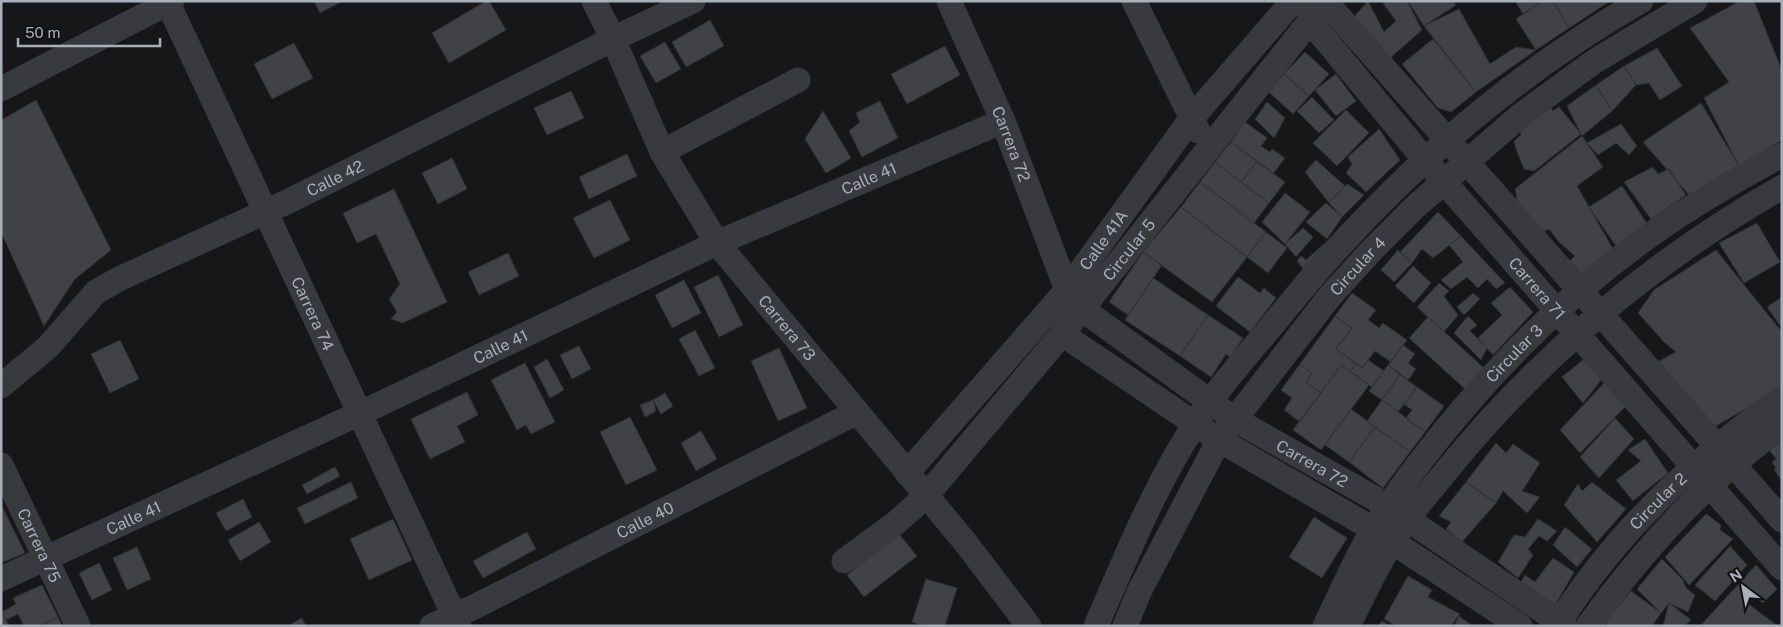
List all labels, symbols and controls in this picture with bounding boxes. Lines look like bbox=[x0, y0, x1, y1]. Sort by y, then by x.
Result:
scale bar bbox=[18, 15, 160, 47]
text: 50 m bbox=[25, 24, 60, 41]
street label: Carrera 72 bbox=[988, 103, 1035, 184]
street label: Calle 42 bbox=[303, 156, 367, 200]
street label: Calle 41 bbox=[838, 158, 899, 198]
street label: Calle 41A bbox=[1075, 206, 1131, 274]
street label: Circular 5 bbox=[1099, 215, 1159, 284]
street label: Circular 4 bbox=[1326, 233, 1389, 299]
street label: Carrera 71 bbox=[1505, 253, 1570, 323]
street label: Carrera 74 bbox=[288, 274, 338, 353]
street label: Carrera 73 bbox=[755, 291, 820, 364]
street label: Circular 3 bbox=[1482, 320, 1546, 386]
street label: Calle 41 bbox=[470, 325, 531, 368]
street label: Carrera 72 bbox=[1273, 435, 1351, 491]
street label: Circular 2 bbox=[1625, 469, 1690, 533]
street label: Calle 41 bbox=[103, 497, 164, 539]
street label: Calle 40 bbox=[613, 497, 677, 542]
street label: Carrera 75 bbox=[14, 505, 65, 585]
north arrow bbox=[1718, 562, 1768, 612]
text: N bbox=[1727, 566, 1745, 586]

